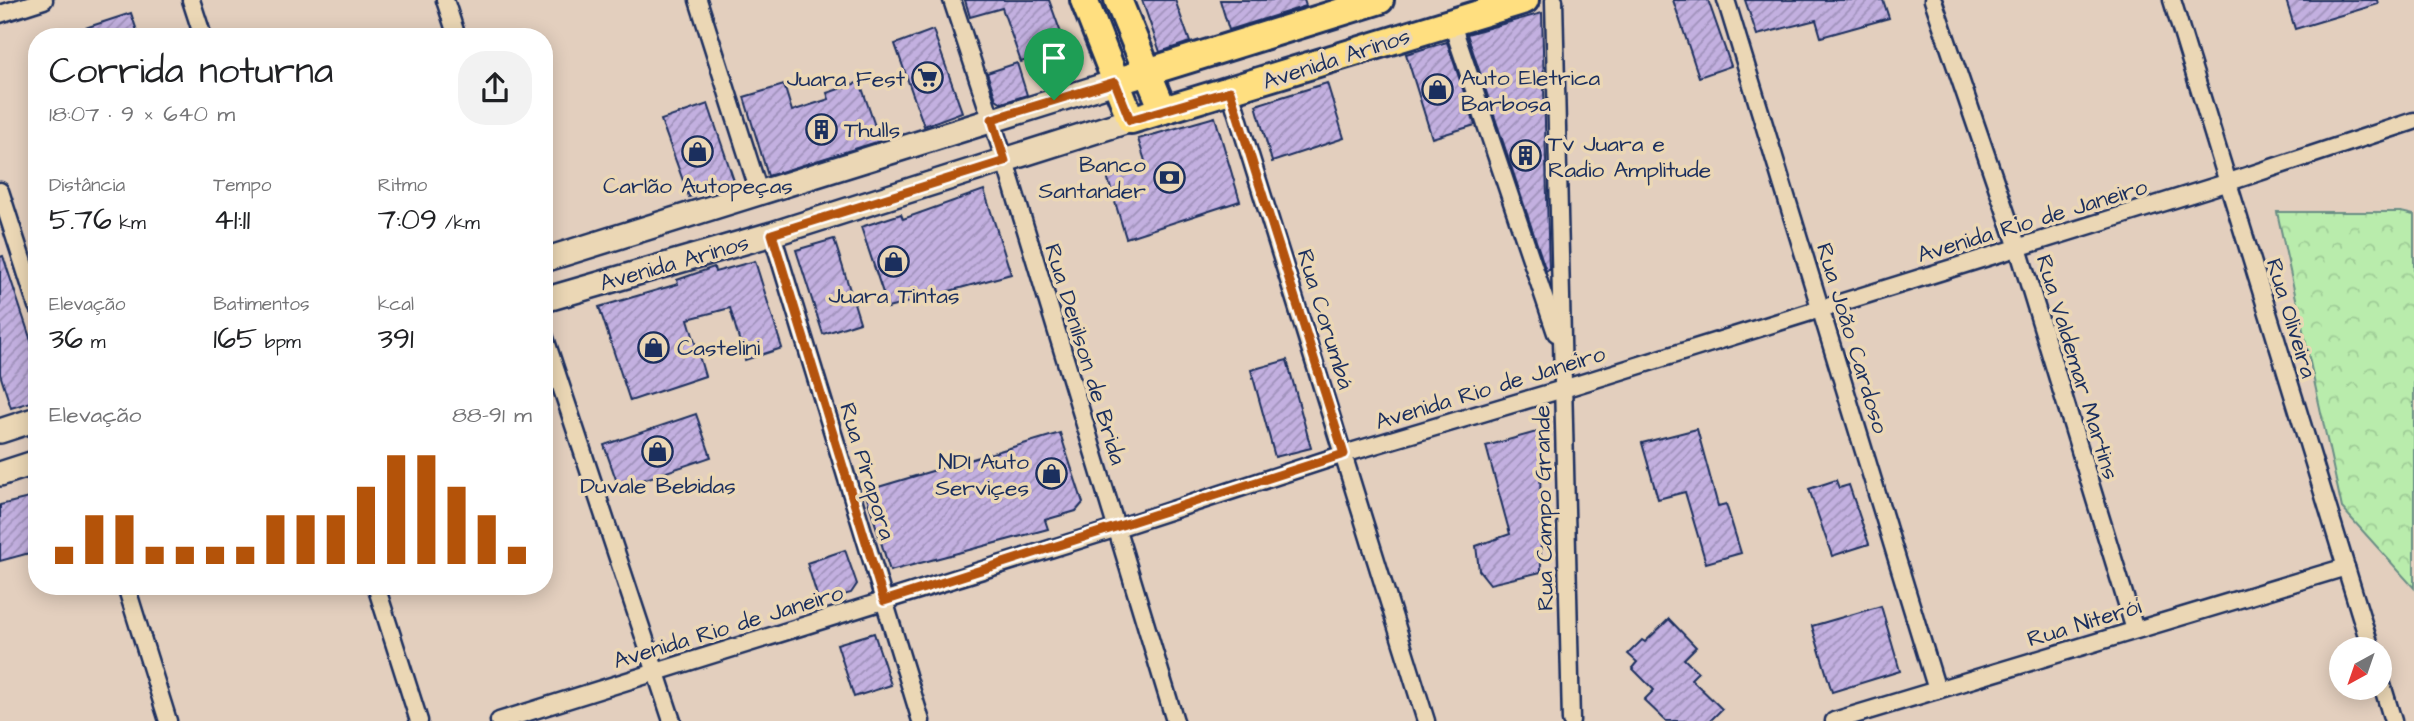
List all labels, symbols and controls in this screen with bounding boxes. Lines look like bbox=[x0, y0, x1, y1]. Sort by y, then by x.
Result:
street label: Avenida Arinos bbox=[1258, 20, 1414, 98]
pin bbox=[1024, 28, 1084, 100]
icon: arrive bbox=[1035, 39, 1073, 77]
text: Corrida noturna bbox=[49, 46, 333, 98]
button: share bbox=[458, 51, 532, 125]
supermarket icon: Juara Fest bbox=[911, 61, 945, 95]
place label: Auto Eletrica Barbosa bbox=[1461, 62, 1601, 120]
place label: Juara Fest bbox=[787, 63, 906, 95]
shop icon: Auto Eletrica Barbosa bbox=[1421, 73, 1455, 107]
text: 18:07 · 9 × 640 m bbox=[49, 98, 235, 130]
building icon: Thulls bbox=[804, 112, 838, 146]
place label: Thulls bbox=[844, 114, 900, 146]
place label: Tv Juara e Radio Amplitude bbox=[1548, 128, 1711, 186]
shop icon: Carlão Autopeças bbox=[681, 134, 715, 168]
building icon: Tv Juara e Radio Amplitude bbox=[1508, 139, 1542, 173]
place label: Banco Santander bbox=[1039, 149, 1146, 207]
bank icon: Banco Santander bbox=[1152, 160, 1186, 194]
place label: Carlão Autopeças bbox=[603, 170, 793, 202]
street label: Avenida Rio de Janeiro bbox=[1913, 171, 2151, 271]
text: Distância bbox=[49, 172, 125, 199]
text: Tempo bbox=[213, 172, 272, 199]
text: Ritmo bbox=[378, 172, 427, 199]
text: 5.76 bbox=[49, 199, 112, 241]
text: 41:11 bbox=[213, 199, 250, 241]
text: 7:09 bbox=[378, 199, 437, 241]
text: km bbox=[112, 210, 146, 237]
text: /km bbox=[437, 210, 480, 237]
street label: Avenida Arinos bbox=[596, 226, 753, 300]
street label: Rua João Cardoso bbox=[1808, 239, 1896, 438]
street label: Rua Denilson de Brida bbox=[1036, 240, 1134, 469]
shop icon: Juara Tintas bbox=[877, 244, 911, 278]
street label: Rua Corumbá bbox=[1289, 245, 1362, 394]
street label: Rua Valdemar Martins bbox=[2028, 251, 2127, 484]
street label: Rua Oliveira bbox=[2258, 254, 2325, 382]
place label: Juara Tintas bbox=[828, 280, 960, 312]
text: Elevação bbox=[49, 291, 125, 318]
text: Batimentos bbox=[213, 291, 310, 318]
text: kcal bbox=[378, 291, 414, 318]
text: 36 bbox=[49, 318, 83, 360]
text: 165 bbox=[213, 318, 257, 360]
text: 391 bbox=[378, 318, 414, 360]
text: m bbox=[83, 329, 105, 356]
text: bpm bbox=[257, 329, 301, 356]
shop icon: Castelini bbox=[637, 330, 671, 364]
place label: Castelini bbox=[677, 332, 761, 364]
street label: Avenida Rio de Janeiro bbox=[1371, 338, 1609, 438]
text: Elevação bbox=[49, 399, 142, 431]
text: 88–91 m bbox=[452, 399, 532, 431]
street label: Rua Pirapora bbox=[831, 399, 903, 544]
street label: Rua Campo Grande bbox=[1526, 405, 1562, 611]
shop icon: Duvale Bebidas bbox=[641, 434, 675, 468]
place label: NDI Auto Serviçes bbox=[935, 446, 1029, 504]
shop icon: NDI Auto Serviçes bbox=[1035, 457, 1069, 491]
place label: Duvale Bebidas bbox=[580, 470, 736, 502]
street label: Avenida Rio de Janeiro bbox=[609, 577, 847, 677]
street label: Rua Niterói bbox=[2023, 590, 2146, 655]
north arrow bbox=[2329, 637, 2392, 700]
map controls bbox=[2329, 637, 2392, 700]

